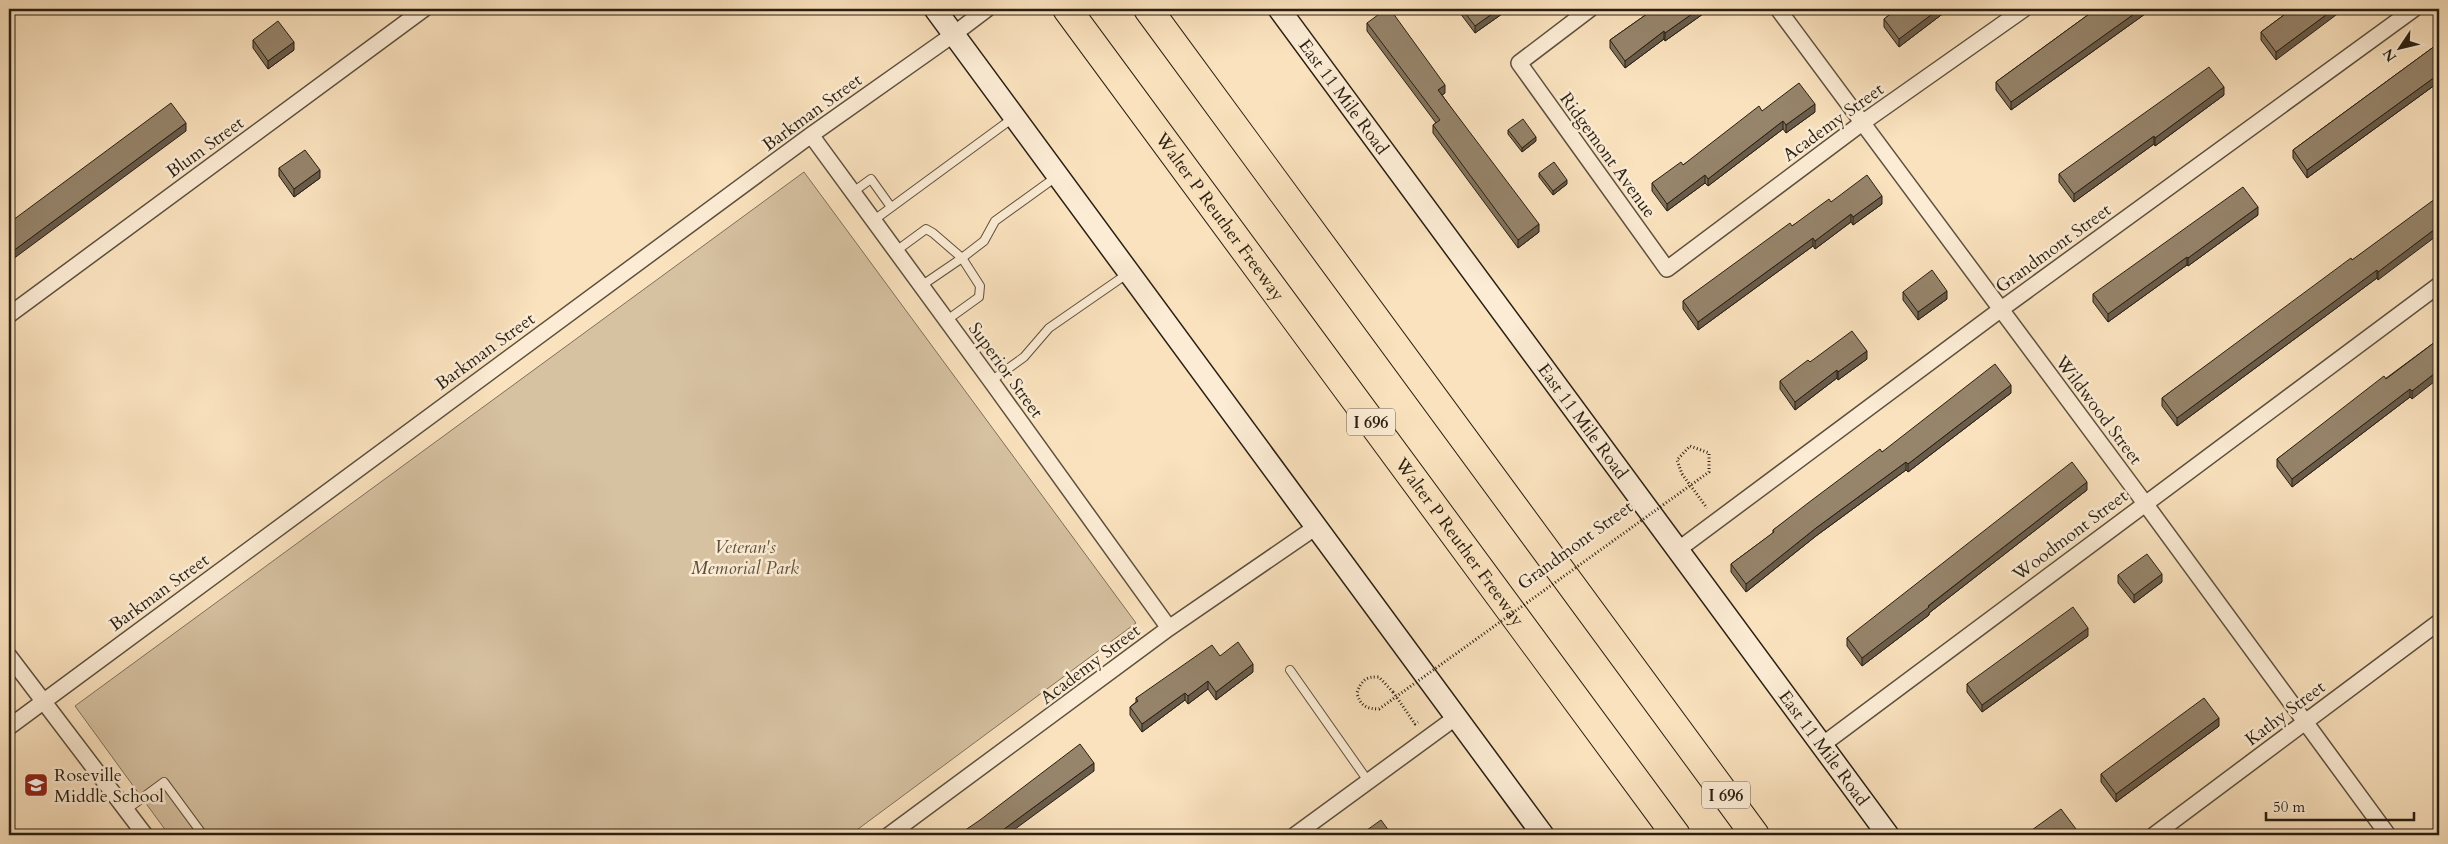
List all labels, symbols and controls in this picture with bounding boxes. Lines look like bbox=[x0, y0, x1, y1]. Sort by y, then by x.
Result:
north arrow bbox=[2376, 22, 2426, 72]
street label: East 11 Mile Road bbox=[1292, 34, 1395, 160]
text: N bbox=[2378, 45, 2401, 66]
street label: Barkman Street bbox=[757, 68, 867, 157]
street label: Academy Street bbox=[1778, 77, 1889, 168]
street label: Ridgemont Avenue bbox=[1554, 87, 1662, 223]
street label: Blum Street bbox=[162, 111, 249, 184]
street label: Walter P Reuther Freeway bbox=[1149, 127, 1291, 307]
street label: Grandmont Street bbox=[1990, 198, 2116, 299]
street label: Barkman Street bbox=[430, 307, 540, 396]
street label: Superior Street bbox=[962, 317, 1049, 423]
street label: Wildwood Street bbox=[2049, 350, 2148, 470]
street label: East 11 Mile Road bbox=[1531, 358, 1634, 485]
road number: I 696 bbox=[1347, 408, 1395, 436]
street label: Walter P Reuther Freeway bbox=[1388, 452, 1530, 632]
street label: Woodmont Street bbox=[2007, 484, 2133, 587]
street label: Grandmont Street bbox=[1512, 495, 1638, 596]
park label: Veteran's Memorial Park bbox=[691, 535, 799, 581]
street label: Barkman Street bbox=[104, 548, 214, 637]
street label: Academy Street bbox=[1035, 618, 1146, 710]
street label: Kathy Street bbox=[2240, 675, 2331, 752]
street label: East 11 Mile Road bbox=[1772, 685, 1875, 811]
place label: Roseville Middle School bbox=[54, 763, 164, 809]
school or university icon: Roseville Middle School bbox=[23, 772, 49, 798]
road number: I 696 bbox=[1702, 782, 1750, 808]
scale bar bbox=[2266, 789, 2413, 821]
text: 50 m bbox=[2273, 797, 2305, 817]

